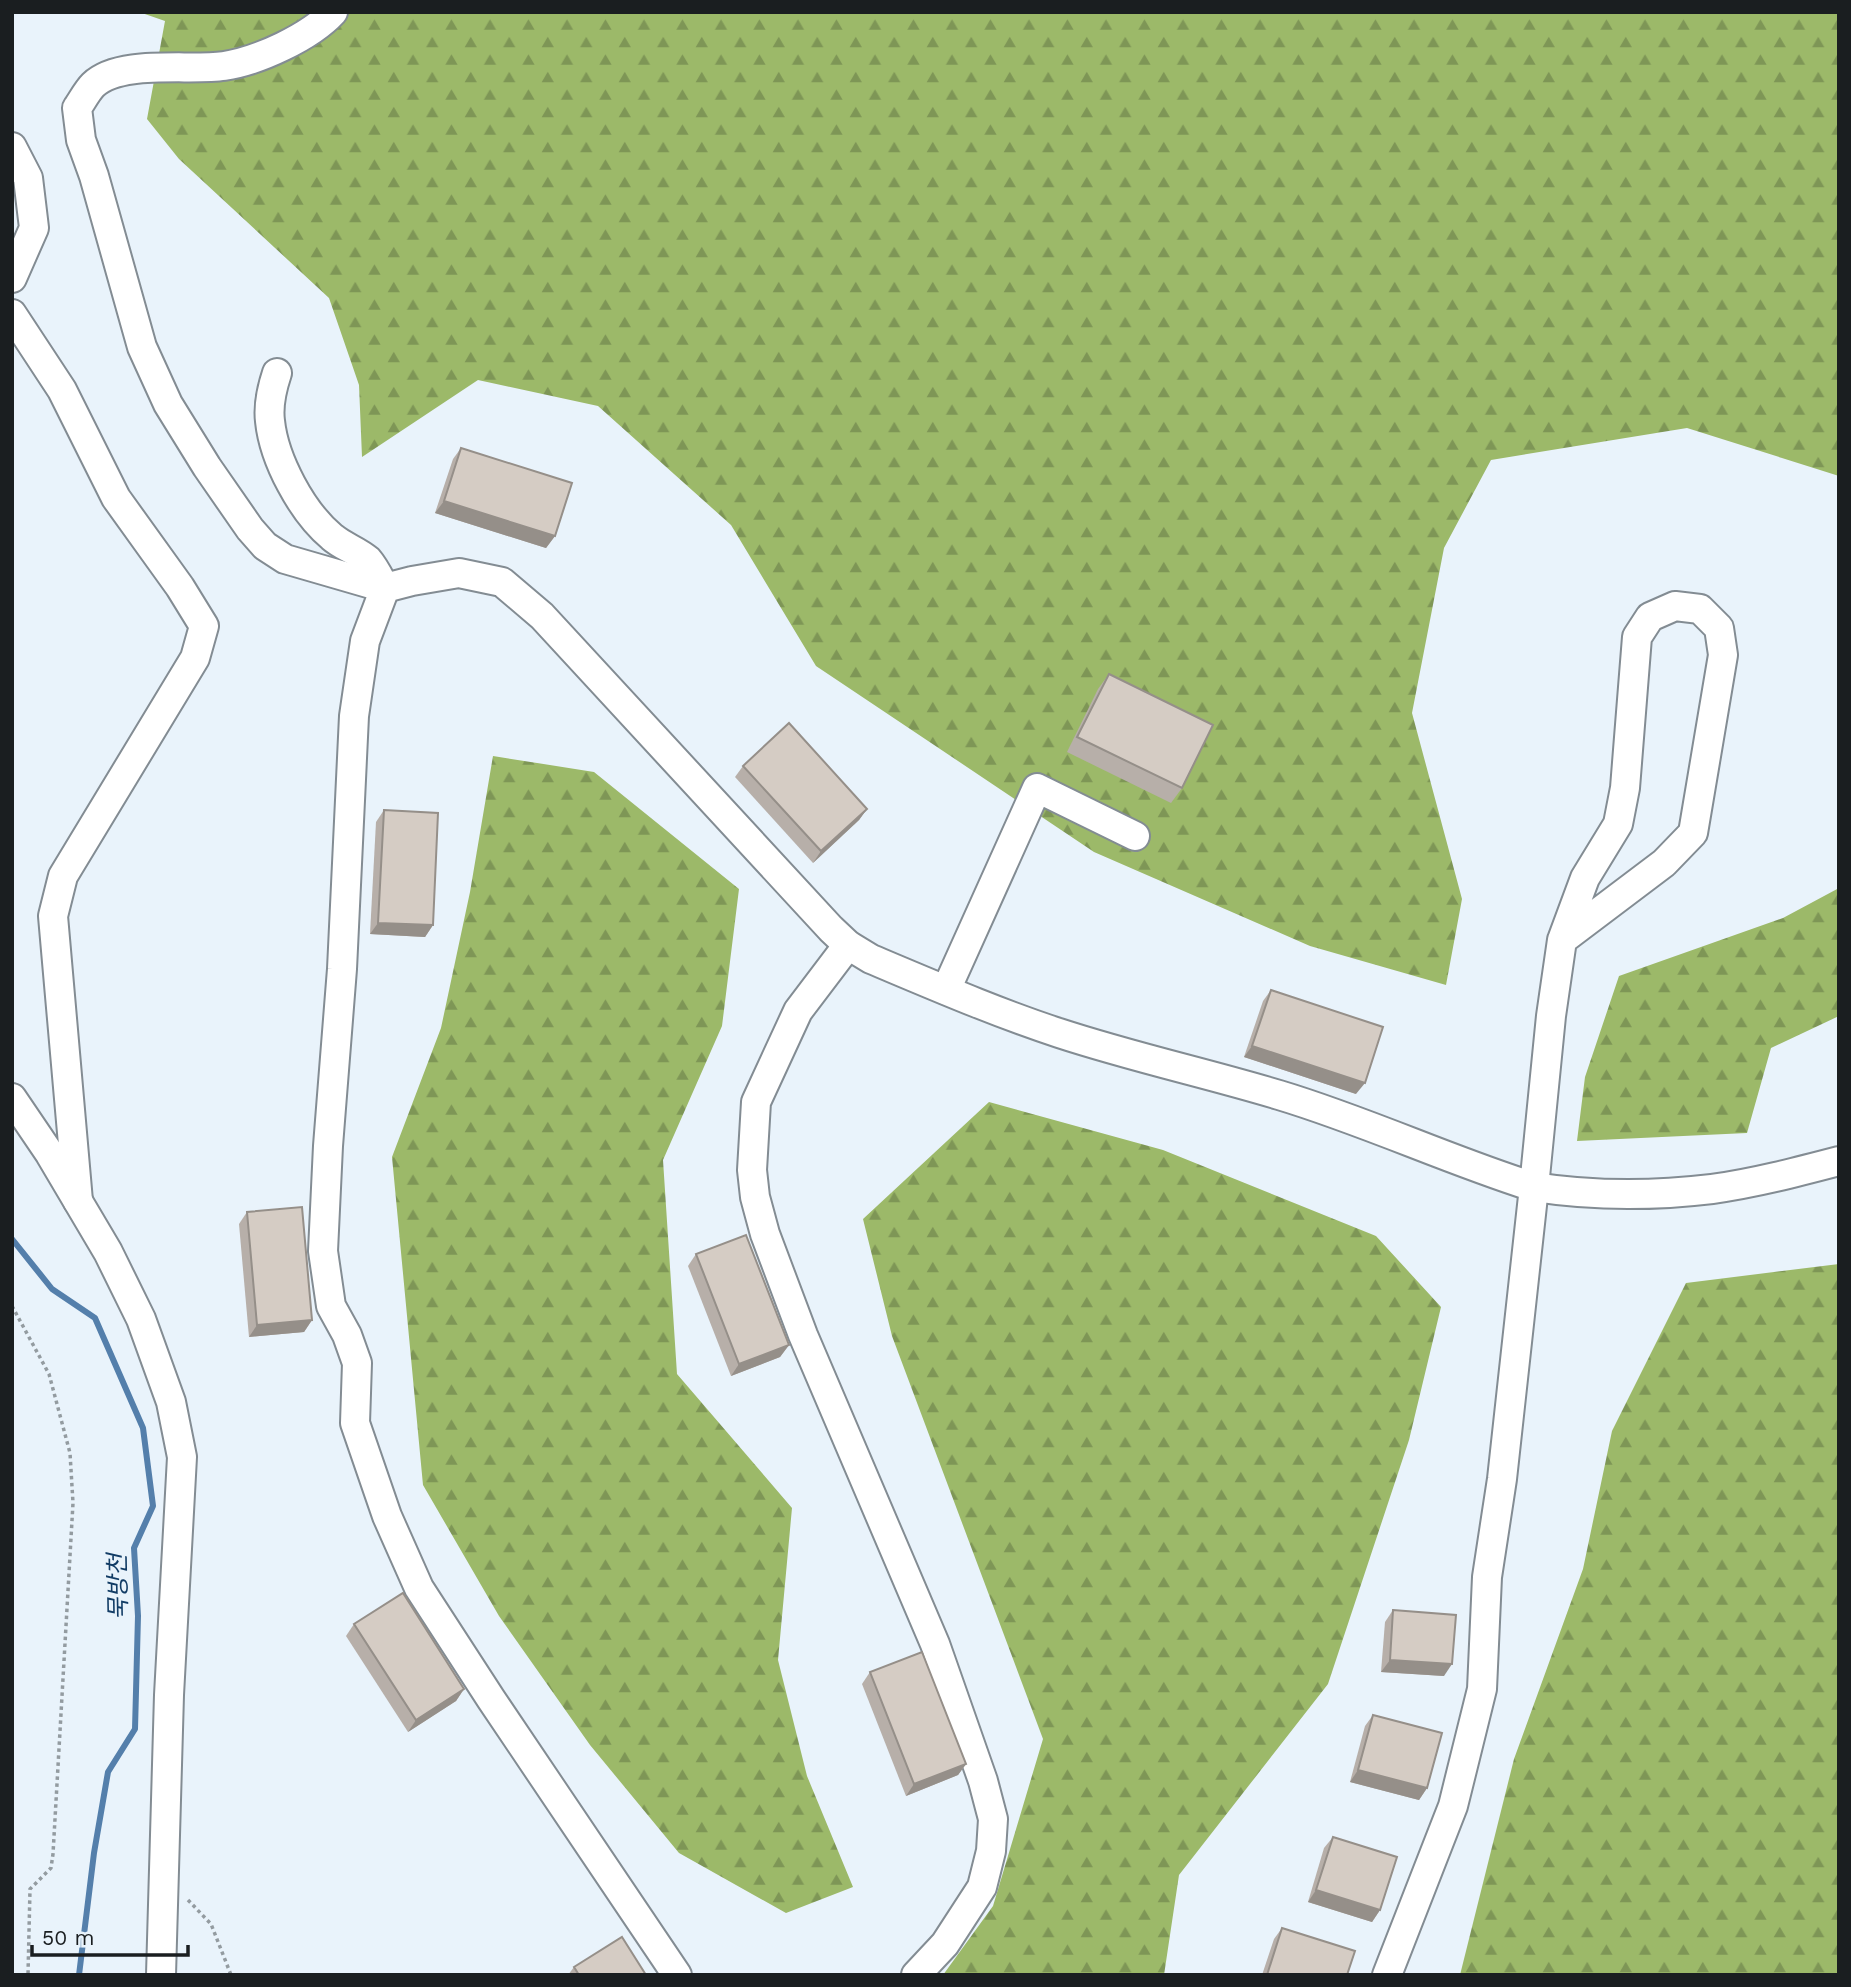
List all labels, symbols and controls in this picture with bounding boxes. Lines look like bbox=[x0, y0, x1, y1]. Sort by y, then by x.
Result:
water label: 묵방천 bbox=[103, 1551, 133, 1620]
scale bar bbox=[32, 1913, 187, 1957]
text: 50 m bbox=[42, 1925, 94, 1950]

